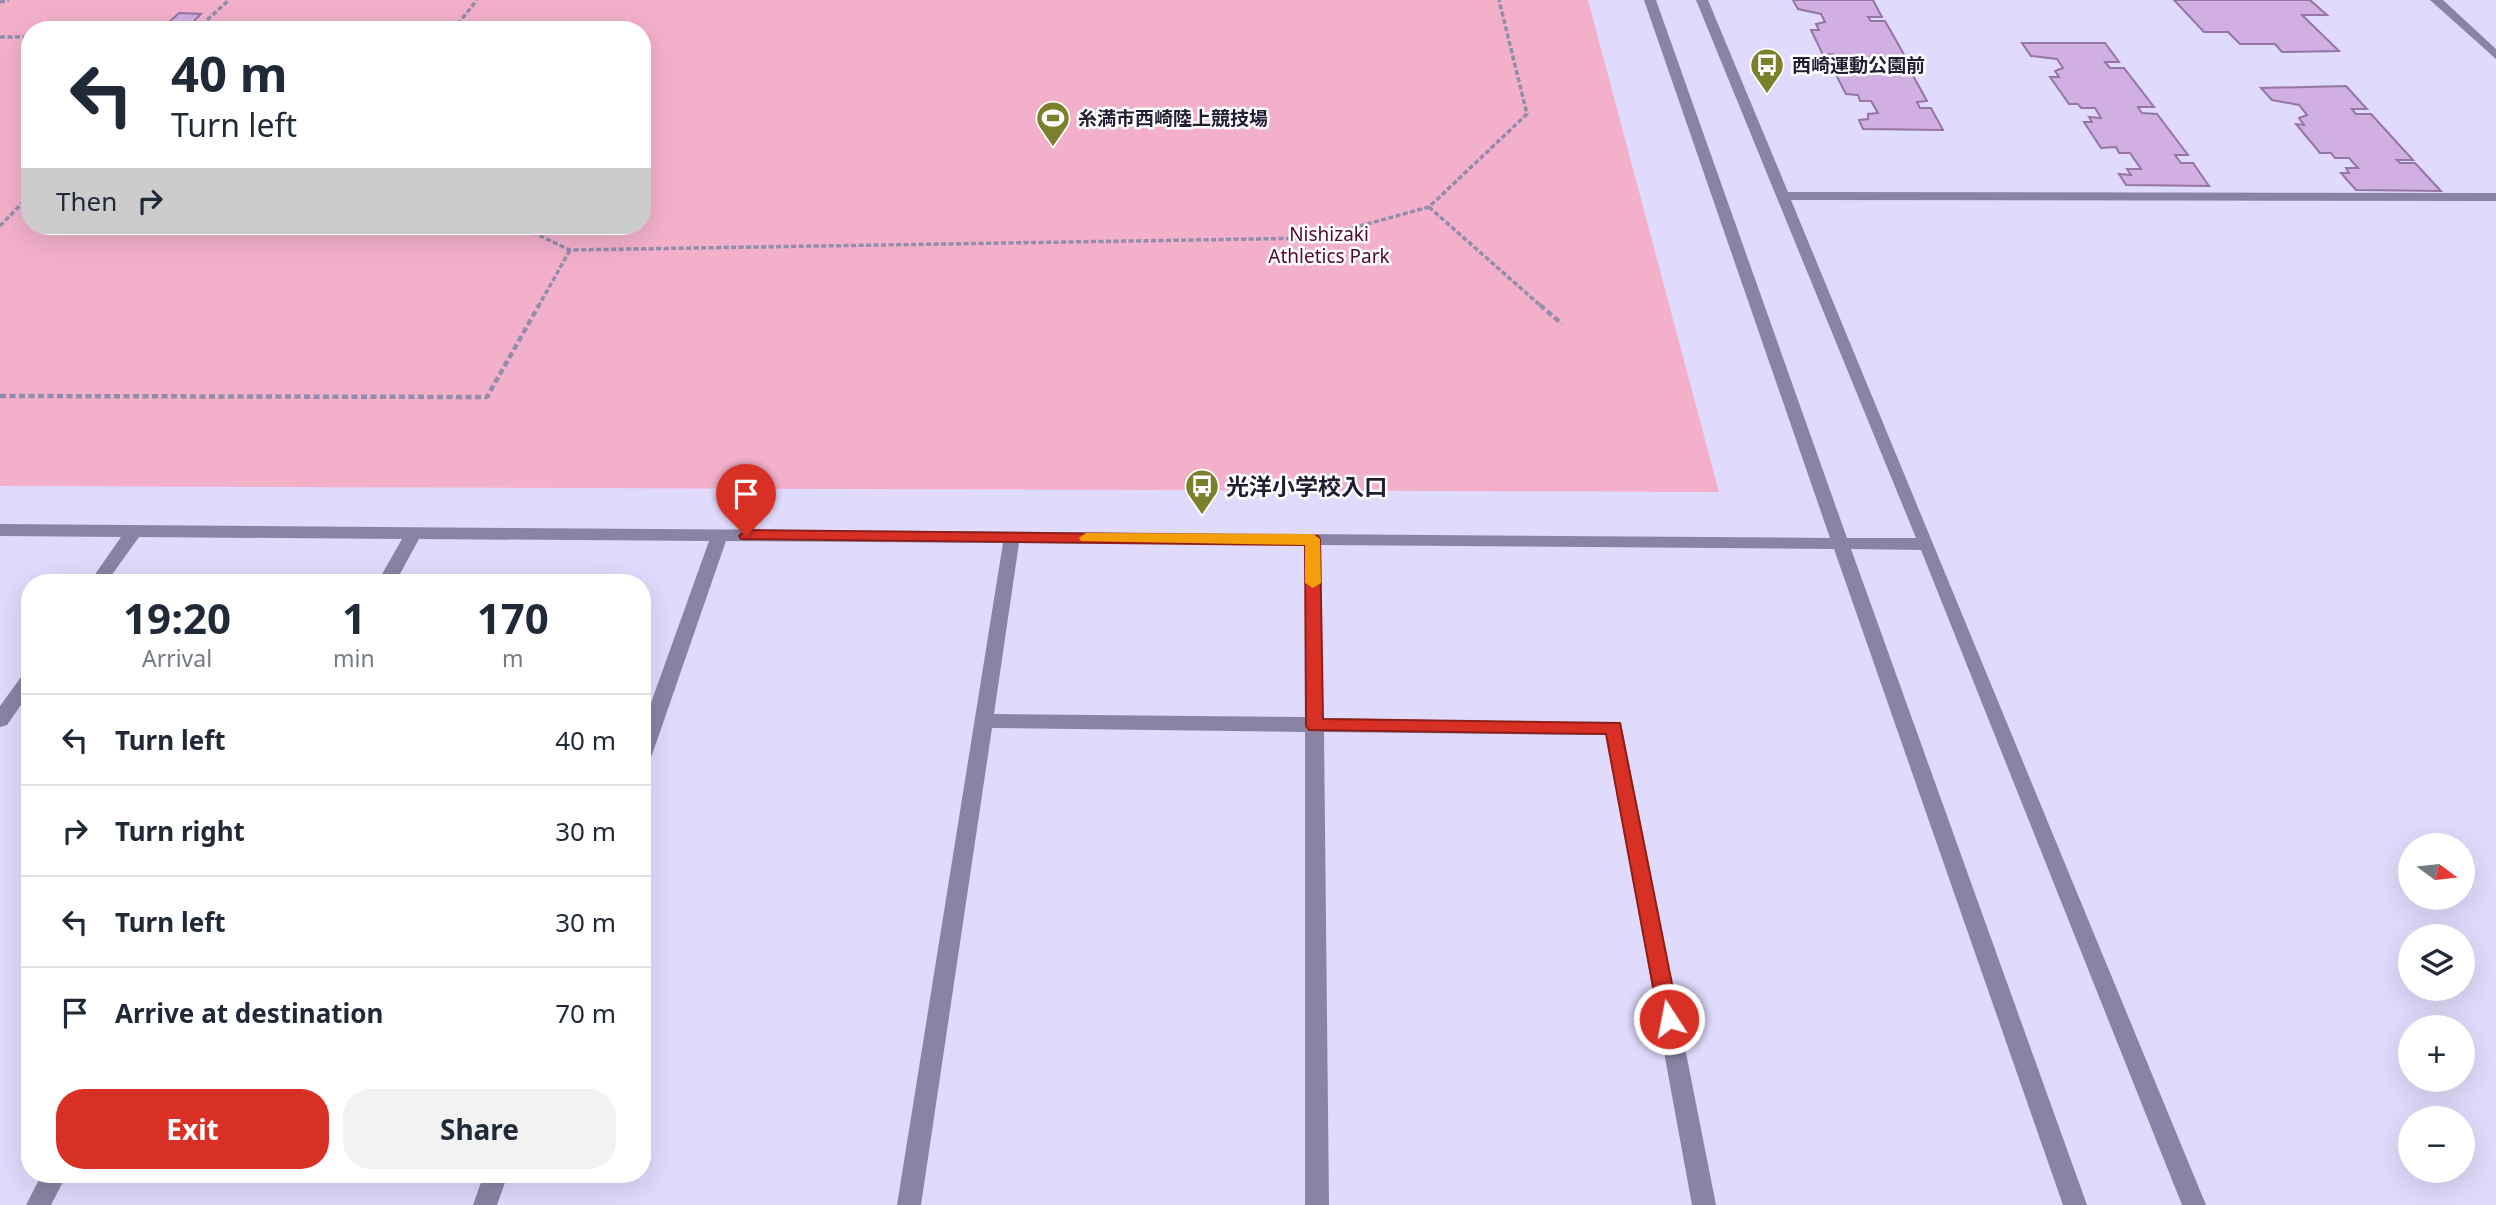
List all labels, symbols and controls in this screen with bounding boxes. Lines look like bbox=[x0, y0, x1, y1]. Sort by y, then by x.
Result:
text: 40 m bbox=[171, 40, 288, 106]
bus stop icon: 西崎運動公園前 bbox=[1748, 46, 1786, 95]
icon: left bbox=[56, 49, 147, 140]
place label: 西崎運動公園前 bbox=[1792, 52, 1925, 78]
sports icon: 糸満市西崎陸上競技場 bbox=[1034, 99, 1072, 148]
text: Turn left bbox=[171, 103, 297, 146]
place label: 糸満市西崎陸上競技場 bbox=[1078, 105, 1268, 131]
icon: right bbox=[131, 182, 169, 220]
text: Then bbox=[56, 183, 117, 219]
park label: Nishizaki Athletics Park bbox=[1268, 221, 1390, 269]
pin bbox=[716, 464, 776, 536]
bus stop icon: 光洋小学校入口 bbox=[1183, 467, 1221, 516]
place label: 光洋小学校入口 bbox=[1226, 470, 1387, 502]
icon: arrive bbox=[727, 475, 765, 513]
text: 19:20 bbox=[123, 589, 231, 646]
text: 1 bbox=[342, 589, 366, 646]
text: 170 bbox=[477, 589, 549, 646]
text: Arrival bbox=[142, 642, 212, 674]
text: min bbox=[333, 642, 375, 674]
text: m bbox=[502, 642, 524, 674]
icon: left bbox=[56, 721, 94, 759]
text: Turn left bbox=[115, 722, 226, 758]
text: 40 m bbox=[555, 722, 616, 758]
icon: right bbox=[56, 812, 94, 850]
text: Turn right bbox=[115, 813, 245, 849]
text: 30 m bbox=[555, 813, 616, 849]
north arrow bbox=[2398, 833, 2474, 910]
map controls bbox=[2398, 833, 2475, 1183]
icon: left bbox=[56, 903, 94, 941]
text: Turn left bbox=[115, 904, 226, 940]
text: 30 m bbox=[555, 904, 616, 940]
button: layers bbox=[2398, 924, 2475, 1001]
position arrow bbox=[1632, 982, 1706, 1056]
icon: arrive bbox=[56, 994, 94, 1032]
text: Arrive at destination bbox=[115, 995, 384, 1031]
text: 70 m bbox=[555, 995, 616, 1031]
button: + bbox=[2398, 1015, 2475, 1092]
button: Exit bbox=[56, 1089, 329, 1169]
button: Share bbox=[343, 1089, 616, 1169]
button: − bbox=[2398, 1106, 2475, 1183]

